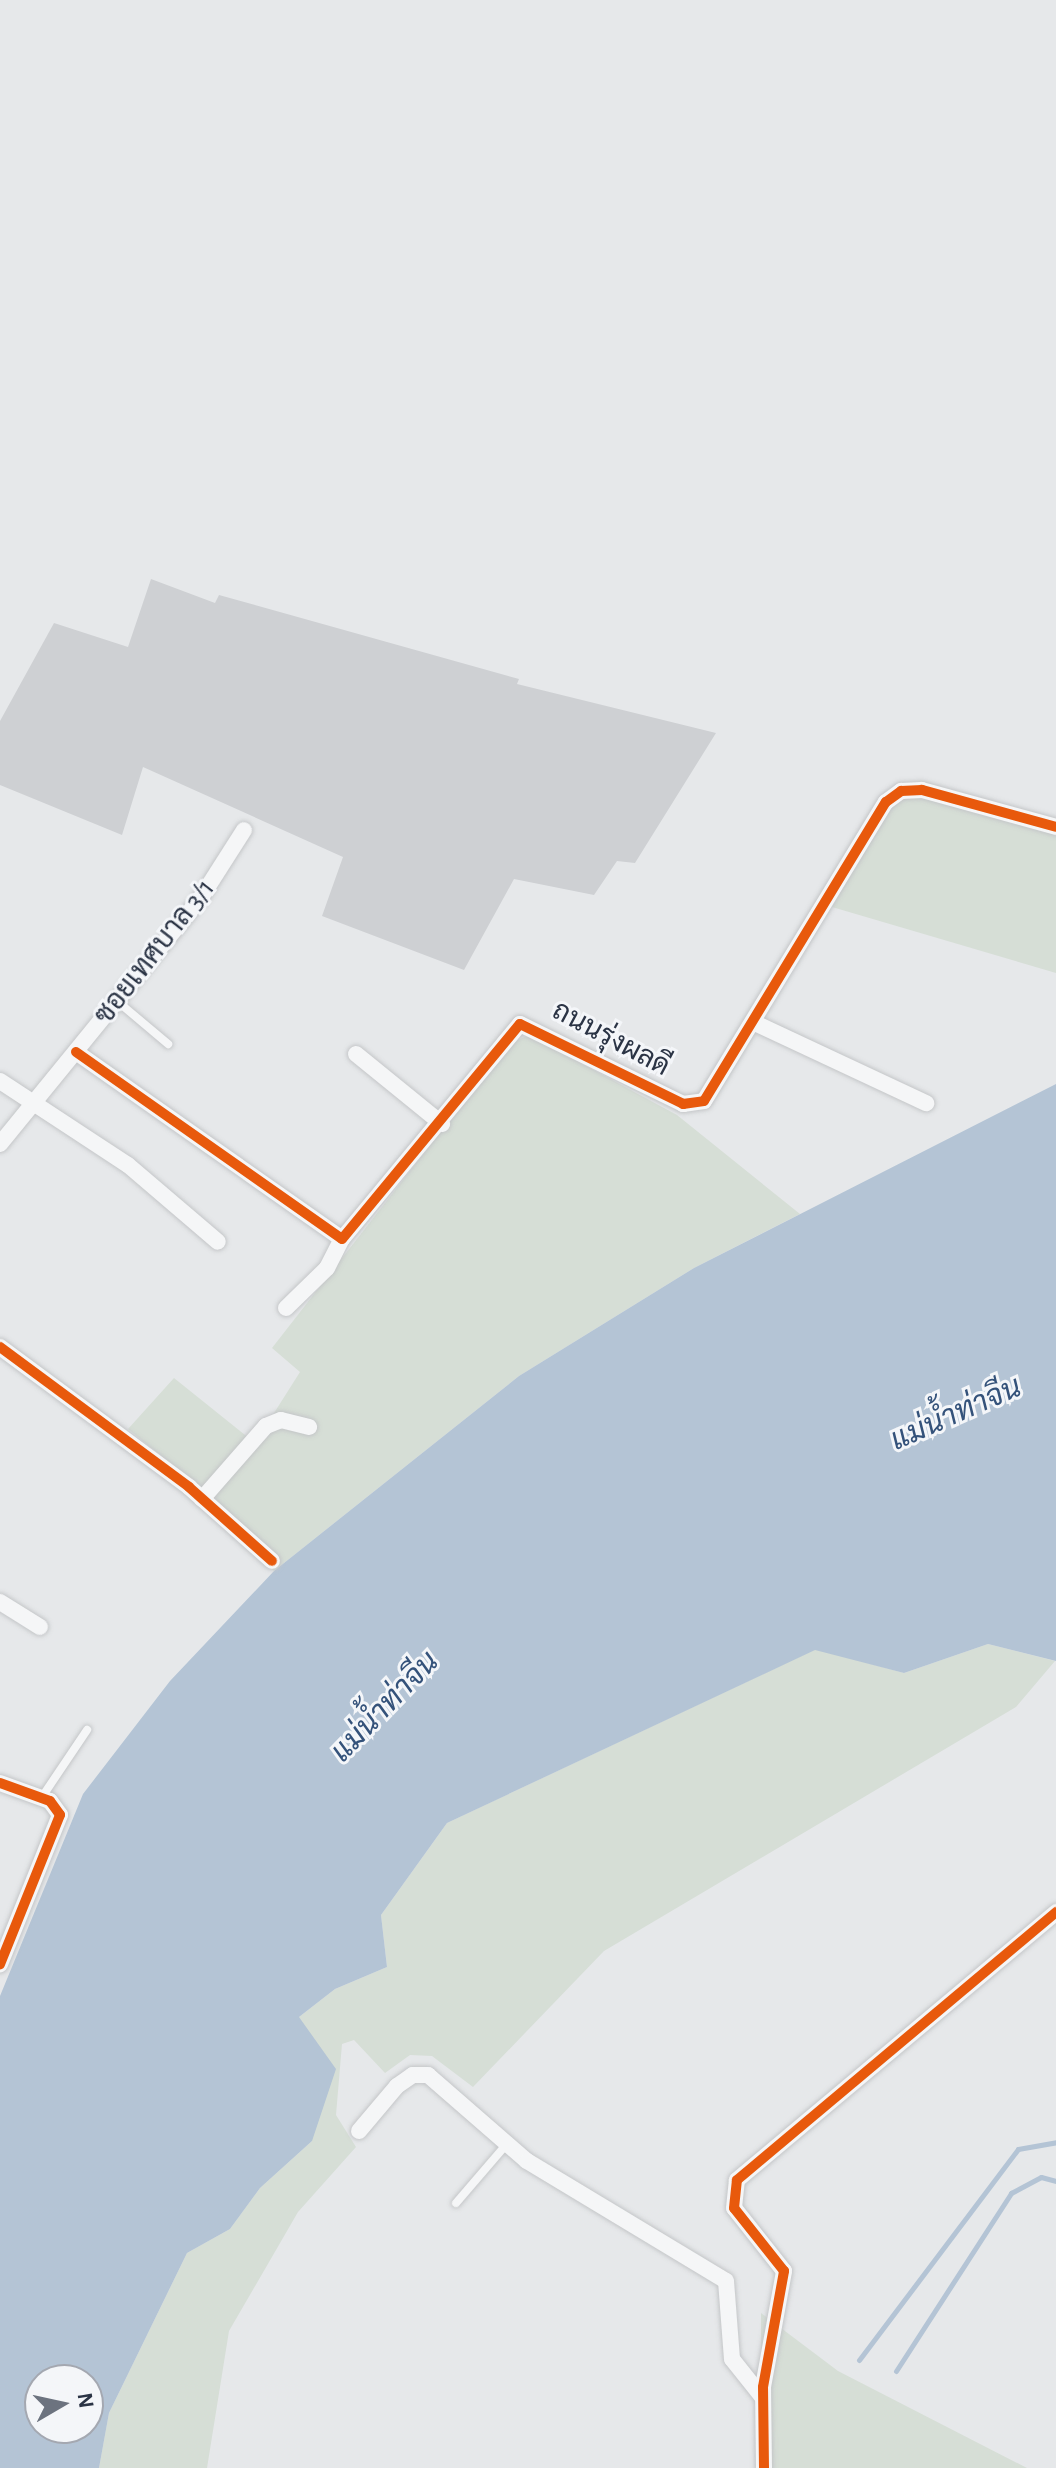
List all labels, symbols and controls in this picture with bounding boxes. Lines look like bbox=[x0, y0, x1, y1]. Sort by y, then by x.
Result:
street label: ซอยเทศบาล 3/1 bbox=[88, 873, 222, 1031]
street label: ถนนรุ่งผลดี bbox=[546, 994, 676, 1084]
water label: แม่น้ำท่าจีน bbox=[885, 1369, 1027, 1459]
water label: แม่น้ำท่าจีน bbox=[324, 1644, 446, 1770]
north arrow bbox=[24, 2364, 104, 2444]
text: N bbox=[74, 2391, 98, 2410]

